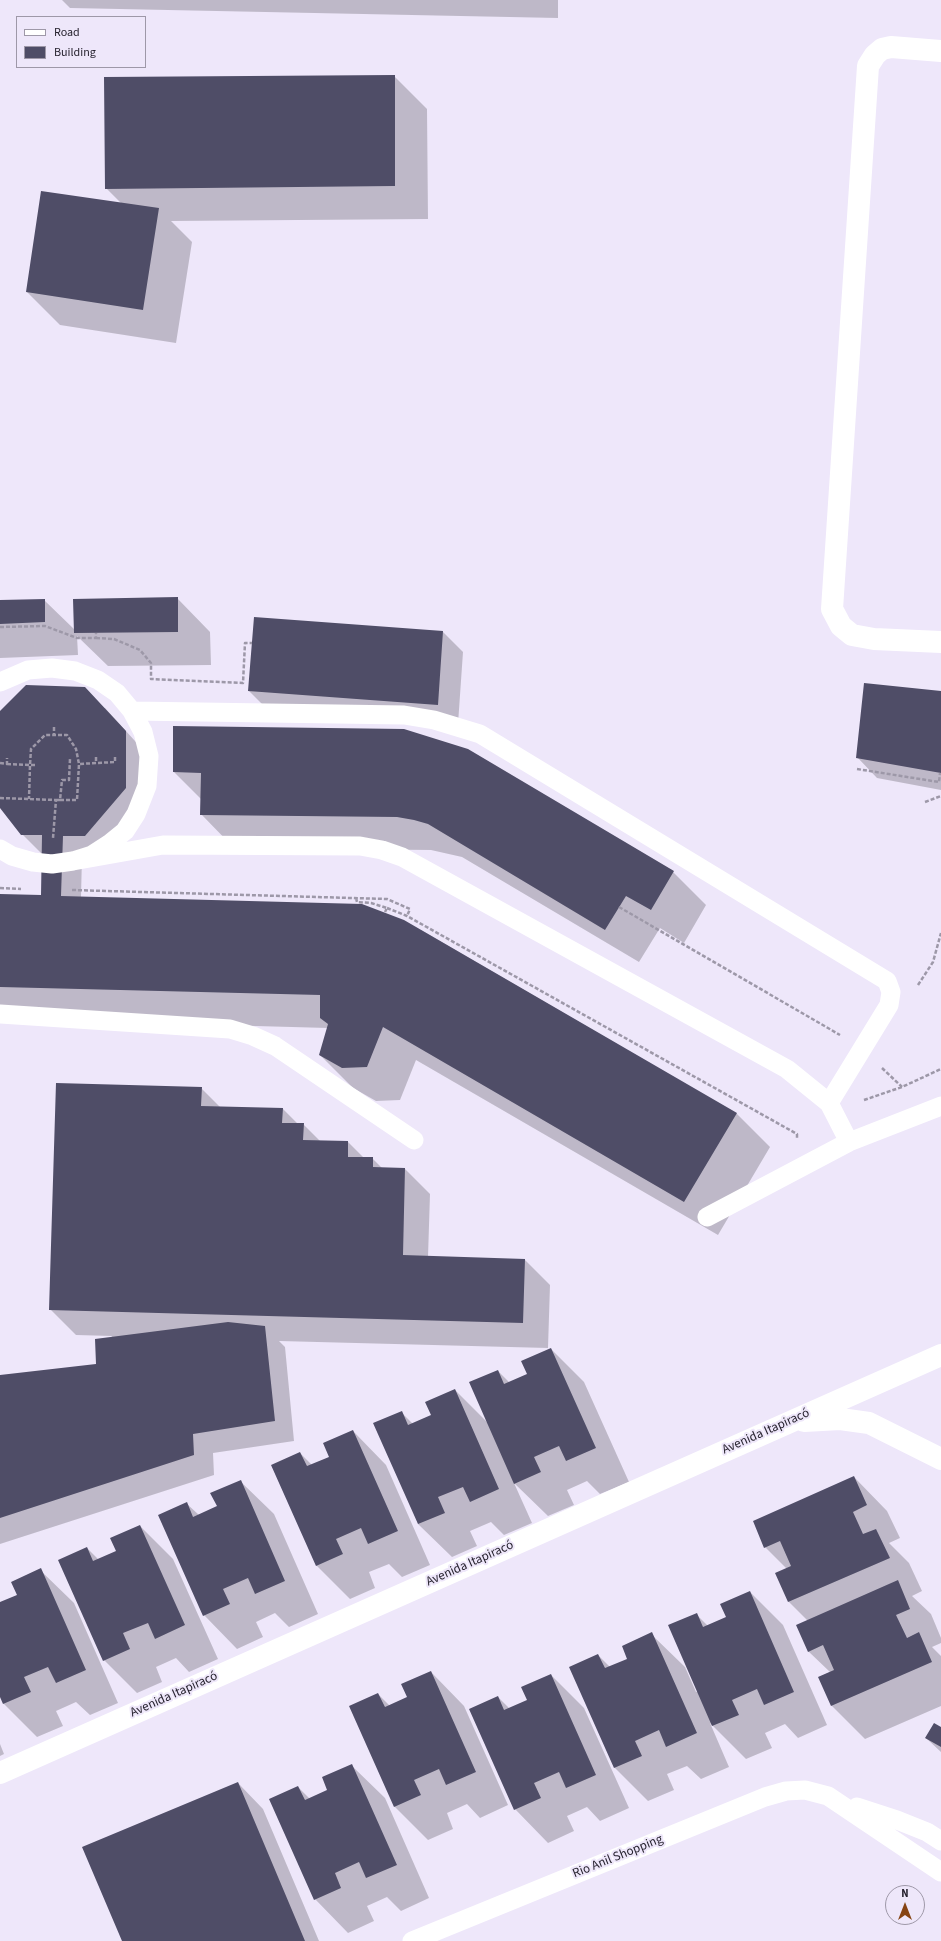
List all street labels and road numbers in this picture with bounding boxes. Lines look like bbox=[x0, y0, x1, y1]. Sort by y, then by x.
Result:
street label: Avenida Itapiracó bbox=[720, 1406, 812, 1458]
street label: Avenida Itapiracó bbox=[424, 1538, 516, 1590]
street label: Avenida Itapiracó bbox=[128, 1669, 220, 1721]
street label: Rio Anil Shopping bbox=[571, 1832, 665, 1882]

